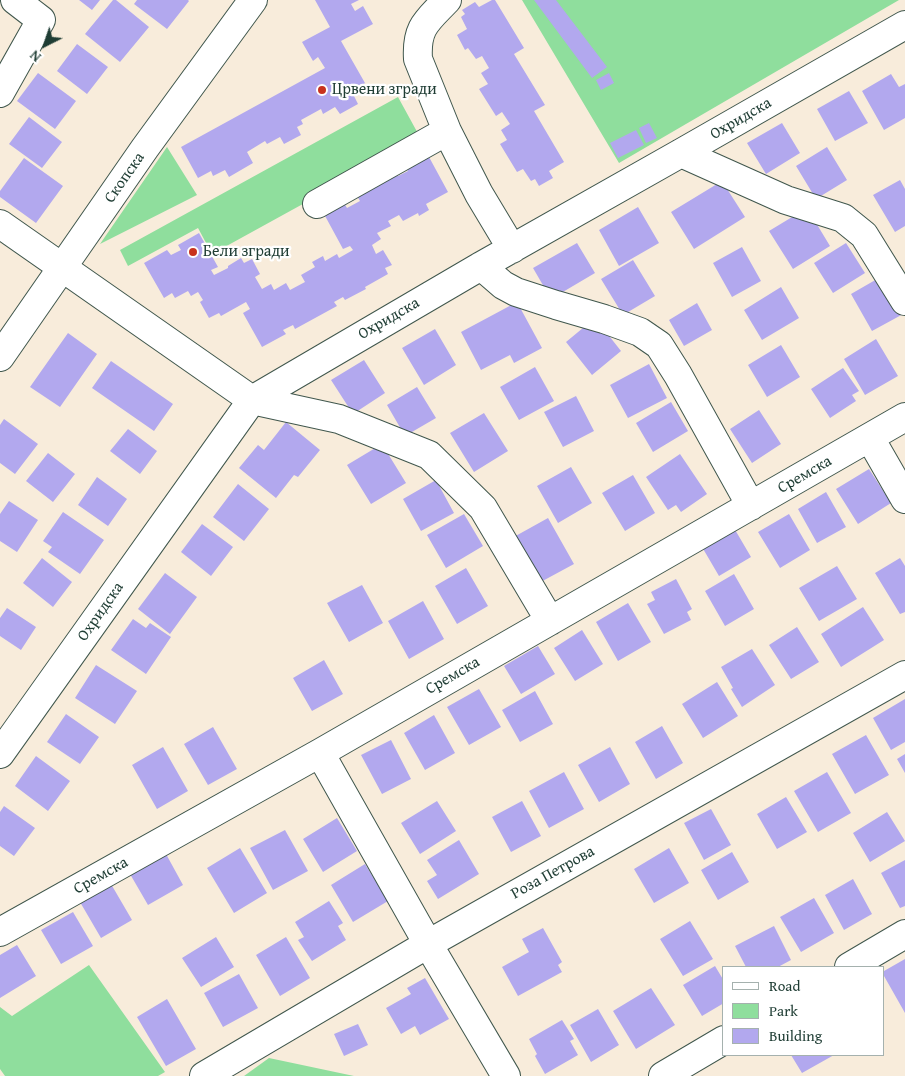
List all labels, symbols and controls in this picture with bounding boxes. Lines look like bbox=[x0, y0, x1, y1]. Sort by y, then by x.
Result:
north arrow bbox=[20, 20, 70, 70]
text: N bbox=[25, 46, 45, 67]
place label: Црвени згради bbox=[332, 80, 437, 100]
marker: Црвени згради bbox=[316, 84, 328, 96]
street label: Охридска bbox=[707, 94, 775, 144]
street label: Скопска bbox=[101, 149, 149, 207]
place label: Бели згради bbox=[203, 242, 290, 262]
marker: Бели згради bbox=[187, 246, 199, 258]
street label: Охридска bbox=[355, 294, 423, 344]
street label: Сремска bbox=[775, 452, 835, 498]
street label: Охридска bbox=[74, 579, 128, 645]
street label: Сремска bbox=[423, 653, 483, 699]
street label: Роза Петрова bbox=[508, 842, 598, 904]
street label: Сремска bbox=[70, 853, 132, 899]
legend bbox=[722, 966, 885, 1056]
text: Road bbox=[769, 975, 800, 996]
text: Park bbox=[769, 1000, 798, 1021]
text: Building bbox=[769, 1025, 822, 1046]

